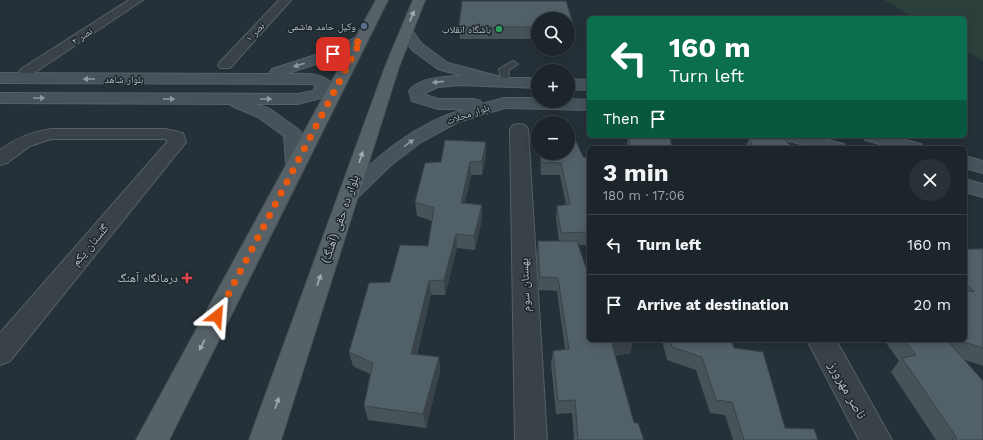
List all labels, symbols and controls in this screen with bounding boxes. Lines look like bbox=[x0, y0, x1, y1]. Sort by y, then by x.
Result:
one-way arrow bbox=[410, 9, 416, 21]
map controls bbox=[531, 12, 575, 160]
button: search bbox=[531, 12, 575, 56]
street label: نصر ۱ bbox=[243, 20, 267, 44]
place label: وکیل حامد هاشمی bbox=[287, 21, 356, 33]
marker: وکیل حامد هاشمی bbox=[359, 21, 369, 31]
place label: باشگاه انقلاب bbox=[442, 24, 491, 35]
marker: باشگاه انقلاب bbox=[494, 24, 504, 34]
street label: نصر ۲ bbox=[70, 25, 95, 47]
text: 160 m bbox=[669, 31, 751, 64]
icon: left bbox=[603, 32, 655, 84]
pin bbox=[316, 37, 350, 71]
icon: arrive bbox=[322, 43, 344, 65]
one-way arrow bbox=[293, 62, 305, 68]
button: + bbox=[531, 64, 575, 108]
text: Turn left bbox=[669, 65, 744, 86]
street label: بلوار شاهد bbox=[105, 74, 143, 85]
one-way arrow bbox=[82, 76, 95, 82]
one-way arrow bbox=[432, 79, 444, 85]
one-way arrow bbox=[33, 95, 45, 102]
one-way arrow bbox=[163, 96, 176, 102]
one-way arrow bbox=[260, 96, 273, 102]
street label: بلوار محلات bbox=[445, 101, 491, 127]
icon: arrive bbox=[647, 108, 669, 130]
text: Then bbox=[603, 110, 639, 128]
button: − bbox=[531, 116, 575, 160]
one-way arrow bbox=[404, 139, 414, 147]
one-way arrow bbox=[359, 151, 365, 163]
text: 3 min bbox=[603, 159, 669, 187]
button: close bbox=[909, 159, 951, 201]
street label: بلوار ده حقی (آهنگ) bbox=[318, 173, 362, 265]
text: 180 m · 17:06 bbox=[603, 188, 685, 203]
street label: گلستان یکم bbox=[68, 221, 112, 269]
icon: left bbox=[603, 234, 625, 256]
text: Turn left bbox=[637, 236, 701, 254]
text: 160 m bbox=[907, 236, 951, 254]
street label: بهستان سوم bbox=[517, 258, 534, 312]
place label: درمانگاه آهنگ bbox=[117, 271, 178, 285]
marker: درمانگاه آهنگ bbox=[181, 272, 193, 284]
one-way arrow bbox=[317, 274, 323, 286]
icon: arrive bbox=[603, 294, 625, 316]
position arrow bbox=[196, 295, 238, 337]
text: Arrive at destination bbox=[637, 296, 789, 314]
text: 20 m bbox=[914, 296, 951, 314]
one-way arrow bbox=[199, 339, 205, 351]
street label: ناصر مهرورز bbox=[824, 357, 870, 422]
one-way arrow bbox=[275, 397, 281, 409]

